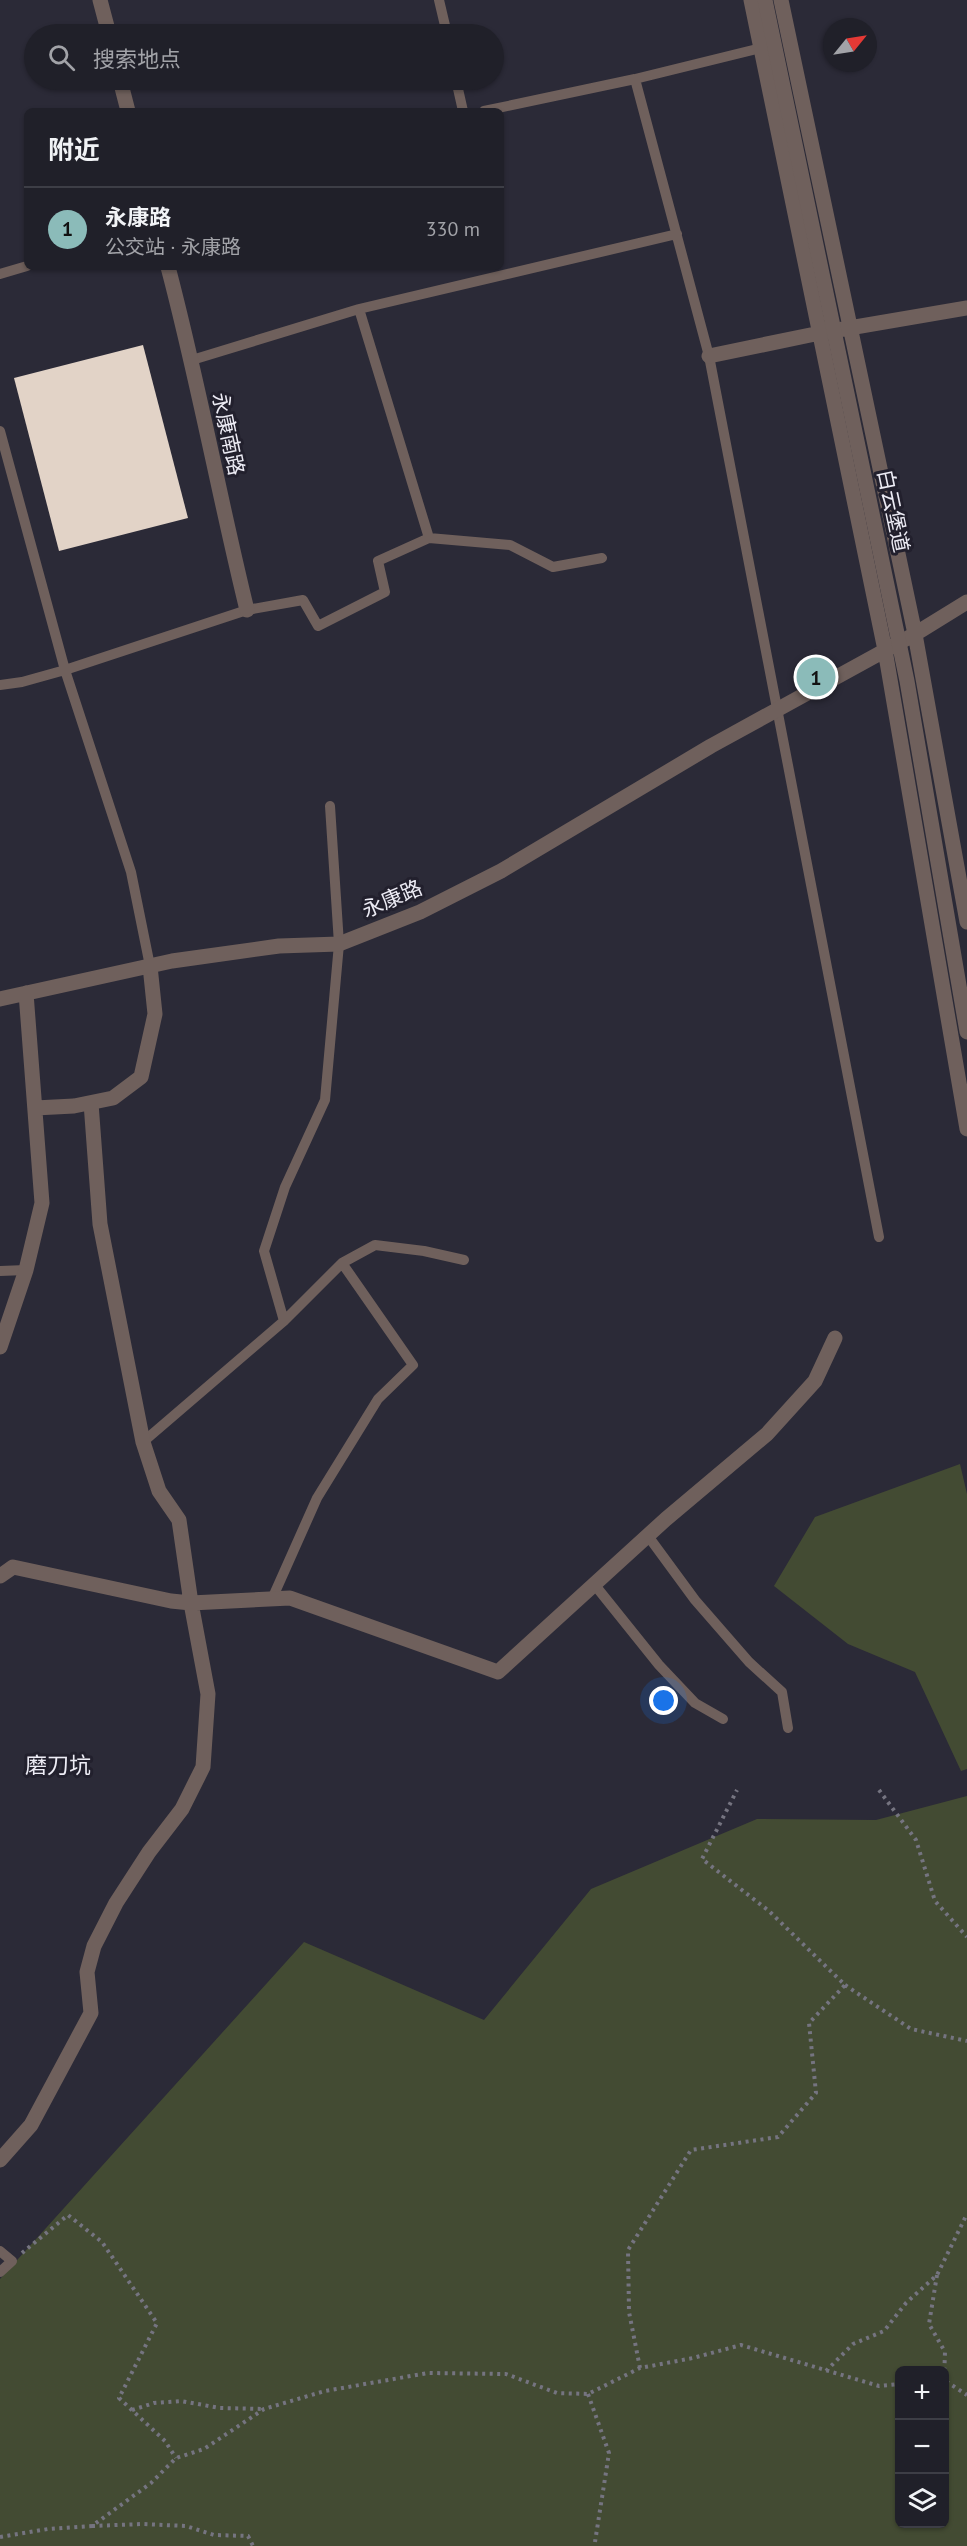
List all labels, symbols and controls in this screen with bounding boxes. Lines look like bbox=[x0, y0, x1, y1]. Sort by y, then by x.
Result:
north arrow bbox=[823, 18, 877, 72]
search box bbox=[24, 24, 504, 90]
icon: search bbox=[45, 41, 78, 74]
text: 搜索地点 bbox=[93, 45, 181, 73]
text: 附近 bbox=[48, 133, 100, 166]
text: 永康路 bbox=[105, 203, 171, 231]
text: 1 bbox=[62, 216, 73, 242]
text: 330 m bbox=[426, 216, 480, 242]
text: 公交站 · 永康路 bbox=[105, 234, 241, 260]
street label: 永康南路 bbox=[207, 390, 250, 478]
street label: 白云堡道 bbox=[872, 467, 915, 555]
pin: 1 bbox=[796, 654, 836, 700]
street label: 永康路 bbox=[358, 874, 426, 923]
your location bbox=[649, 1686, 678, 1715]
district label: 磨刀坑 bbox=[25, 1751, 91, 1779]
map controls bbox=[895, 2366, 949, 2528]
button: + bbox=[895, 2366, 949, 2420]
button: − bbox=[895, 2420, 949, 2474]
button: layers bbox=[895, 2474, 949, 2528]

